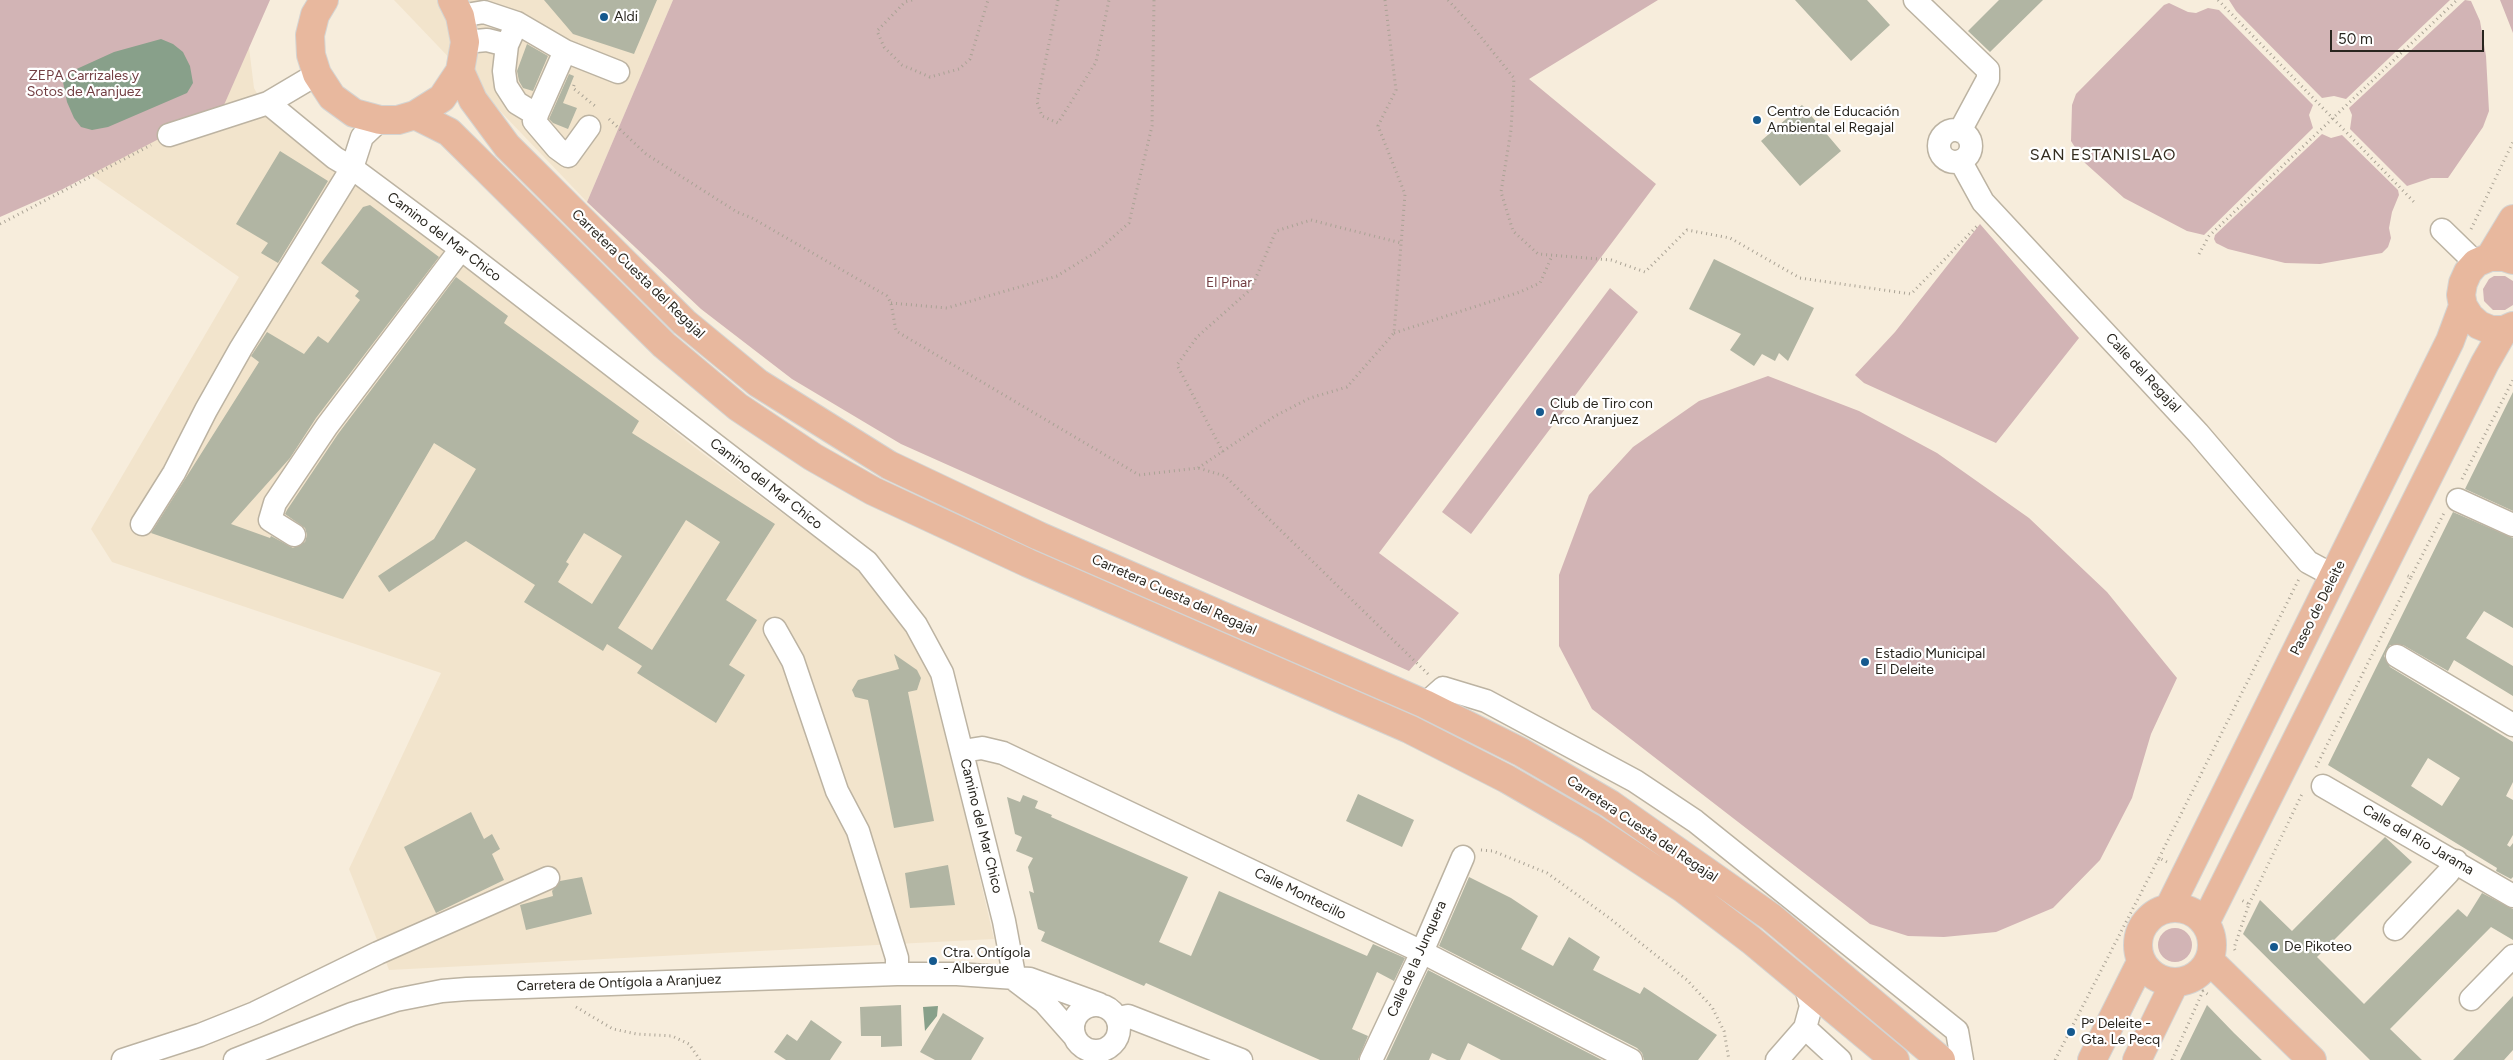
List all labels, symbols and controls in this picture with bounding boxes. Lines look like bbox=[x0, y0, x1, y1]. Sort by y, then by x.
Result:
place label: Aldi bbox=[614, 9, 638, 25]
marker: Aldi bbox=[598, 11, 610, 23]
scale bar bbox=[2333, 20, 2487, 52]
text: 50 m bbox=[2338, 30, 2373, 48]
park label: ZEPA Carrizales y Sotos de Aranjuez bbox=[27, 68, 141, 100]
place label: Centro de Educación Ambiental el Regajal bbox=[1767, 104, 1899, 136]
marker: Centro de Educación Ambiental el Regajal bbox=[1751, 114, 1763, 126]
district label: SAN ESTANISLAO bbox=[2028, 145, 2178, 165]
street label: Camino del Mar Chico bbox=[384, 189, 504, 285]
street label: Carretera Cuesta del Regajal bbox=[568, 206, 708, 342]
park label: El Pinar bbox=[1206, 275, 1252, 291]
street label: Calle del Regajal bbox=[2102, 330, 2184, 416]
place label: Club de Tiro con Arco Aranjuez bbox=[1550, 396, 1653, 428]
marker: Club de Tiro con Arco Aranjuez bbox=[1534, 406, 1546, 418]
street label: Camino del Mar Chico bbox=[706, 435, 826, 533]
street label: Carretera Cuesta del Regajal bbox=[1089, 551, 1259, 639]
street label: Paseo de Deleite bbox=[2287, 558, 2349, 658]
place label: Estadio Municipal El Deleite bbox=[1875, 646, 1985, 679]
marker: Estadio Municipal El Deleite bbox=[1859, 656, 1871, 668]
street label: Camino del Mar Chico bbox=[956, 757, 1006, 895]
street label: Carretera Cuesta del Regajal bbox=[1563, 772, 1721, 886]
street label: Calle del Río Jarama bbox=[2359, 801, 2477, 879]
street label: Calle Montecillo bbox=[1251, 864, 1349, 924]
street label: Calle de la Junquera bbox=[1384, 898, 1450, 1020]
place label: De Pikoteo bbox=[2284, 939, 2352, 955]
marker: De Pikoteo bbox=[2268, 941, 2280, 953]
place label: Ctra. Ontígola - Albergue bbox=[943, 945, 1030, 978]
marker: Ctra. Ontígola - Albergue bbox=[927, 955, 939, 967]
street label: Carretera de Ontígola a Aranjuez bbox=[516, 971, 722, 995]
place label: Pº Deleite - Gta. Le Pecq bbox=[2081, 1016, 2160, 1048]
marker: Pº Deleite - Gta. Le Pecq bbox=[2065, 1026, 2077, 1038]

